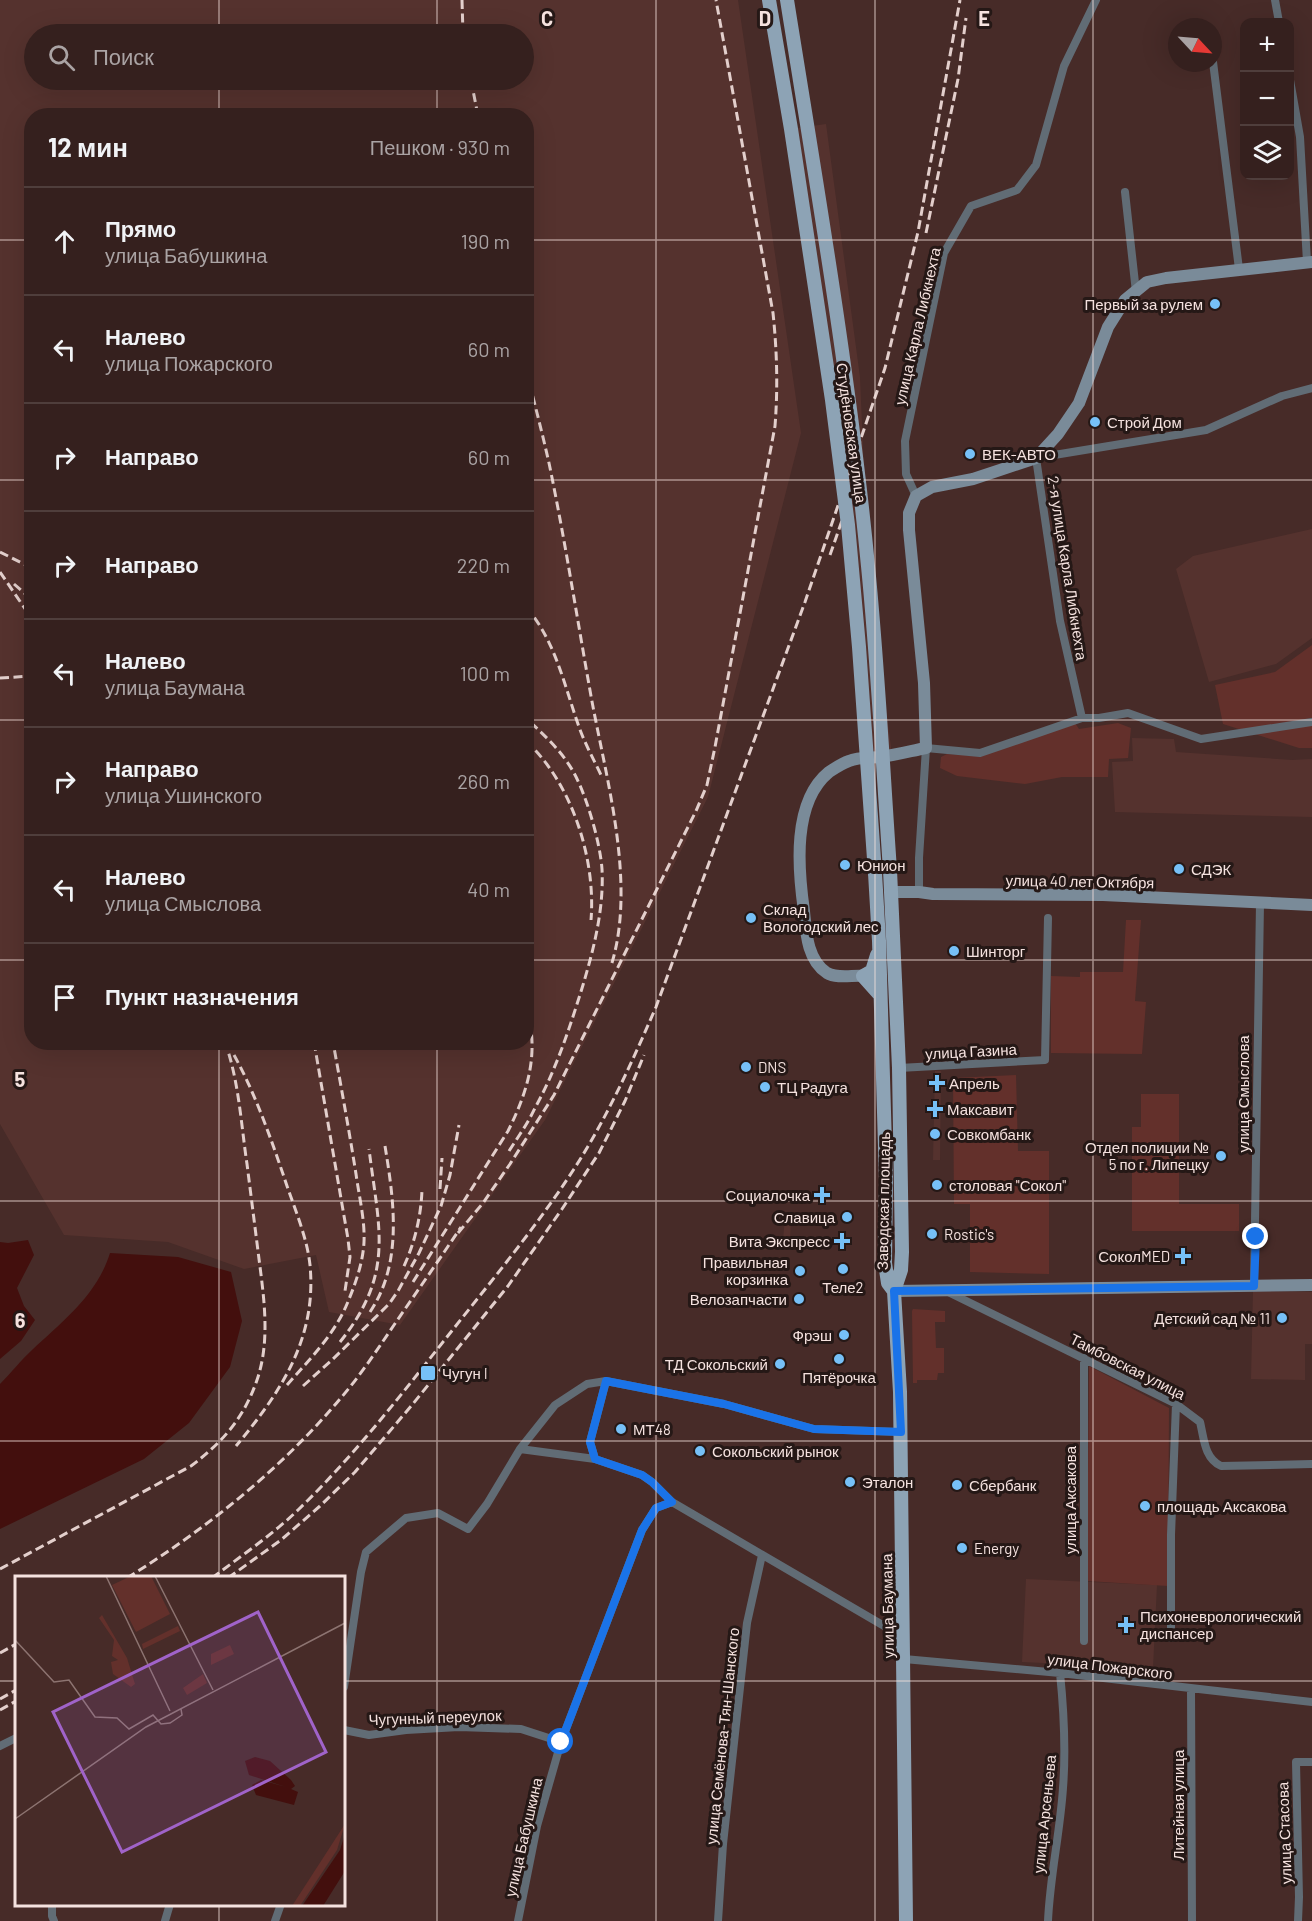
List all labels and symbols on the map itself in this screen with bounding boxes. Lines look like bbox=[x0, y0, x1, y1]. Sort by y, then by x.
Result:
text: C bbox=[541, 6, 553, 30]
text: D bbox=[759, 6, 771, 30]
text: E bbox=[978, 6, 990, 30]
north arrow bbox=[1168, 18, 1222, 72]
street label: улица Карла Либкнехта bbox=[890, 245, 944, 407]
place label: Первый за рулем bbox=[1084, 295, 1203, 313]
marker: Первый за рулем bbox=[1208, 297, 1222, 311]
street label: Студёновская улица bbox=[833, 362, 871, 505]
place label: Строй Дом bbox=[1107, 413, 1182, 431]
marker: Строй Дом bbox=[1088, 415, 1102, 429]
place label: ВЕК-АВТО bbox=[982, 445, 1056, 463]
marker: ВЕК-АВТО bbox=[963, 447, 977, 461]
street label: 2-я улица Карла Либкнехта bbox=[1045, 475, 1092, 662]
place label: Юнион bbox=[857, 856, 905, 874]
marker: Юнион bbox=[838, 858, 852, 872]
place label: СДЭК bbox=[1191, 860, 1231, 878]
marker: СДЭК bbox=[1172, 862, 1186, 876]
street label: улица 40 лет Октября bbox=[1005, 871, 1155, 891]
place label: Склад Вологодский лес bbox=[763, 900, 879, 935]
marker: Склад Вологодский лес bbox=[744, 911, 758, 925]
place label: Шинторг bbox=[966, 942, 1026, 960]
marker: Шинторг bbox=[947, 944, 961, 958]
street label: улица Смыслова bbox=[1234, 1035, 1252, 1153]
street label: улица Газина bbox=[925, 1040, 1018, 1062]
place label: DNS bbox=[758, 1058, 786, 1076]
marker: DNS bbox=[739, 1060, 753, 1074]
text: 5 bbox=[15, 1067, 26, 1091]
place label: Апрель bbox=[949, 1074, 1000, 1092]
marker: Апрель bbox=[930, 1076, 944, 1090]
place label: ТЦ Радуга bbox=[777, 1078, 849, 1096]
marker: ТЦ Радуга bbox=[758, 1080, 772, 1094]
place label: Максавит bbox=[947, 1100, 1014, 1118]
marker: Максавит bbox=[928, 1102, 942, 1116]
place label: Совкомбанк bbox=[947, 1125, 1031, 1143]
marker: Совкомбанк bbox=[928, 1127, 942, 1141]
street label: Заводская площадь bbox=[873, 1131, 893, 1270]
place label: Отдел полиции № 5 по г. Липецку bbox=[1085, 1138, 1209, 1173]
marker: Отдел полиции № 5 по г. Липецку bbox=[1214, 1149, 1228, 1163]
place label: столовая "Сокол" bbox=[949, 1176, 1066, 1194]
marker: столовая "Сокол" bbox=[930, 1178, 944, 1192]
place label: Социалочка bbox=[726, 1186, 811, 1204]
marker: Социалочка bbox=[815, 1188, 829, 1202]
place label: Славица bbox=[774, 1208, 836, 1226]
marker: Славица bbox=[840, 1210, 854, 1224]
route end bbox=[1242, 1223, 1268, 1249]
place label: Rostic's bbox=[944, 1225, 994, 1243]
marker: Rostic's bbox=[925, 1227, 939, 1241]
place label: Вита Экспресс bbox=[729, 1232, 830, 1250]
marker: Вита Экспресс bbox=[835, 1234, 849, 1248]
place label: СоколMED bbox=[1098, 1247, 1170, 1265]
marker: СоколMED bbox=[1174, 1247, 1192, 1265]
place label: Правильная корзинка bbox=[703, 1253, 789, 1288]
marker: Теле2 bbox=[836, 1262, 850, 1276]
marker: Правильная корзинка bbox=[793, 1264, 807, 1278]
place label: Теле2 bbox=[822, 1278, 864, 1296]
place label: Велозапчасти bbox=[690, 1290, 787, 1308]
marker: Велозапчасти bbox=[792, 1292, 806, 1306]
text: 6 bbox=[15, 1308, 26, 1332]
place label: Детский сад № 11 bbox=[1154, 1309, 1270, 1327]
marker: Детский сад № 11 bbox=[1275, 1311, 1289, 1325]
place label: Фрэш bbox=[793, 1326, 832, 1344]
marker: Фрэш bbox=[837, 1328, 851, 1342]
street label: Тамбовская улица bbox=[1067, 1329, 1189, 1403]
marker: Пятёрочка bbox=[832, 1352, 846, 1366]
place label: ТД Сокольский bbox=[665, 1355, 768, 1373]
marker: ТД Сокольский bbox=[773, 1357, 787, 1371]
marker: Чугун I bbox=[419, 1364, 437, 1382]
place label: Чугун I bbox=[442, 1364, 488, 1382]
place label: Пятёрочка bbox=[802, 1368, 876, 1386]
place label: МТ48 bbox=[633, 1420, 671, 1438]
marker: МТ48 bbox=[614, 1422, 628, 1436]
place label: Сокольский рынок bbox=[712, 1442, 839, 1460]
marker: Сокольский рынок bbox=[693, 1444, 707, 1458]
street label: улица Аксакова bbox=[1061, 1445, 1079, 1554]
place label: Эталон bbox=[862, 1473, 913, 1491]
marker: Эталон bbox=[843, 1475, 857, 1489]
place label: Сбербанк bbox=[969, 1476, 1037, 1494]
marker: Сбербанк bbox=[950, 1478, 964, 1492]
place label: площадь Аксакова bbox=[1157, 1497, 1287, 1515]
marker: площадь Аксакова bbox=[1138, 1499, 1152, 1513]
place label: Energy bbox=[974, 1539, 1019, 1557]
marker: Energy bbox=[955, 1541, 969, 1555]
street label: улица Баумана bbox=[877, 1553, 897, 1659]
inset map bbox=[15, 1576, 345, 1906]
place label: Психоневрологический диспансер bbox=[1140, 1607, 1301, 1642]
marker: Психоневрологический диспансер bbox=[1117, 1616, 1135, 1634]
street label: улица Семёнова-Тян-Шанского bbox=[702, 1627, 742, 1845]
street label: улица Пожарского bbox=[1046, 1649, 1174, 1683]
street label: Чугунный переулок bbox=[368, 1706, 502, 1728]
route start bbox=[547, 1728, 573, 1754]
street label: Литейная улица bbox=[1169, 1749, 1187, 1860]
street label: улица Арсеньева bbox=[1029, 1753, 1059, 1874]
street label: улица Бабушкина bbox=[501, 1775, 546, 1898]
street label: улица Стасова bbox=[1273, 1781, 1295, 1884]

